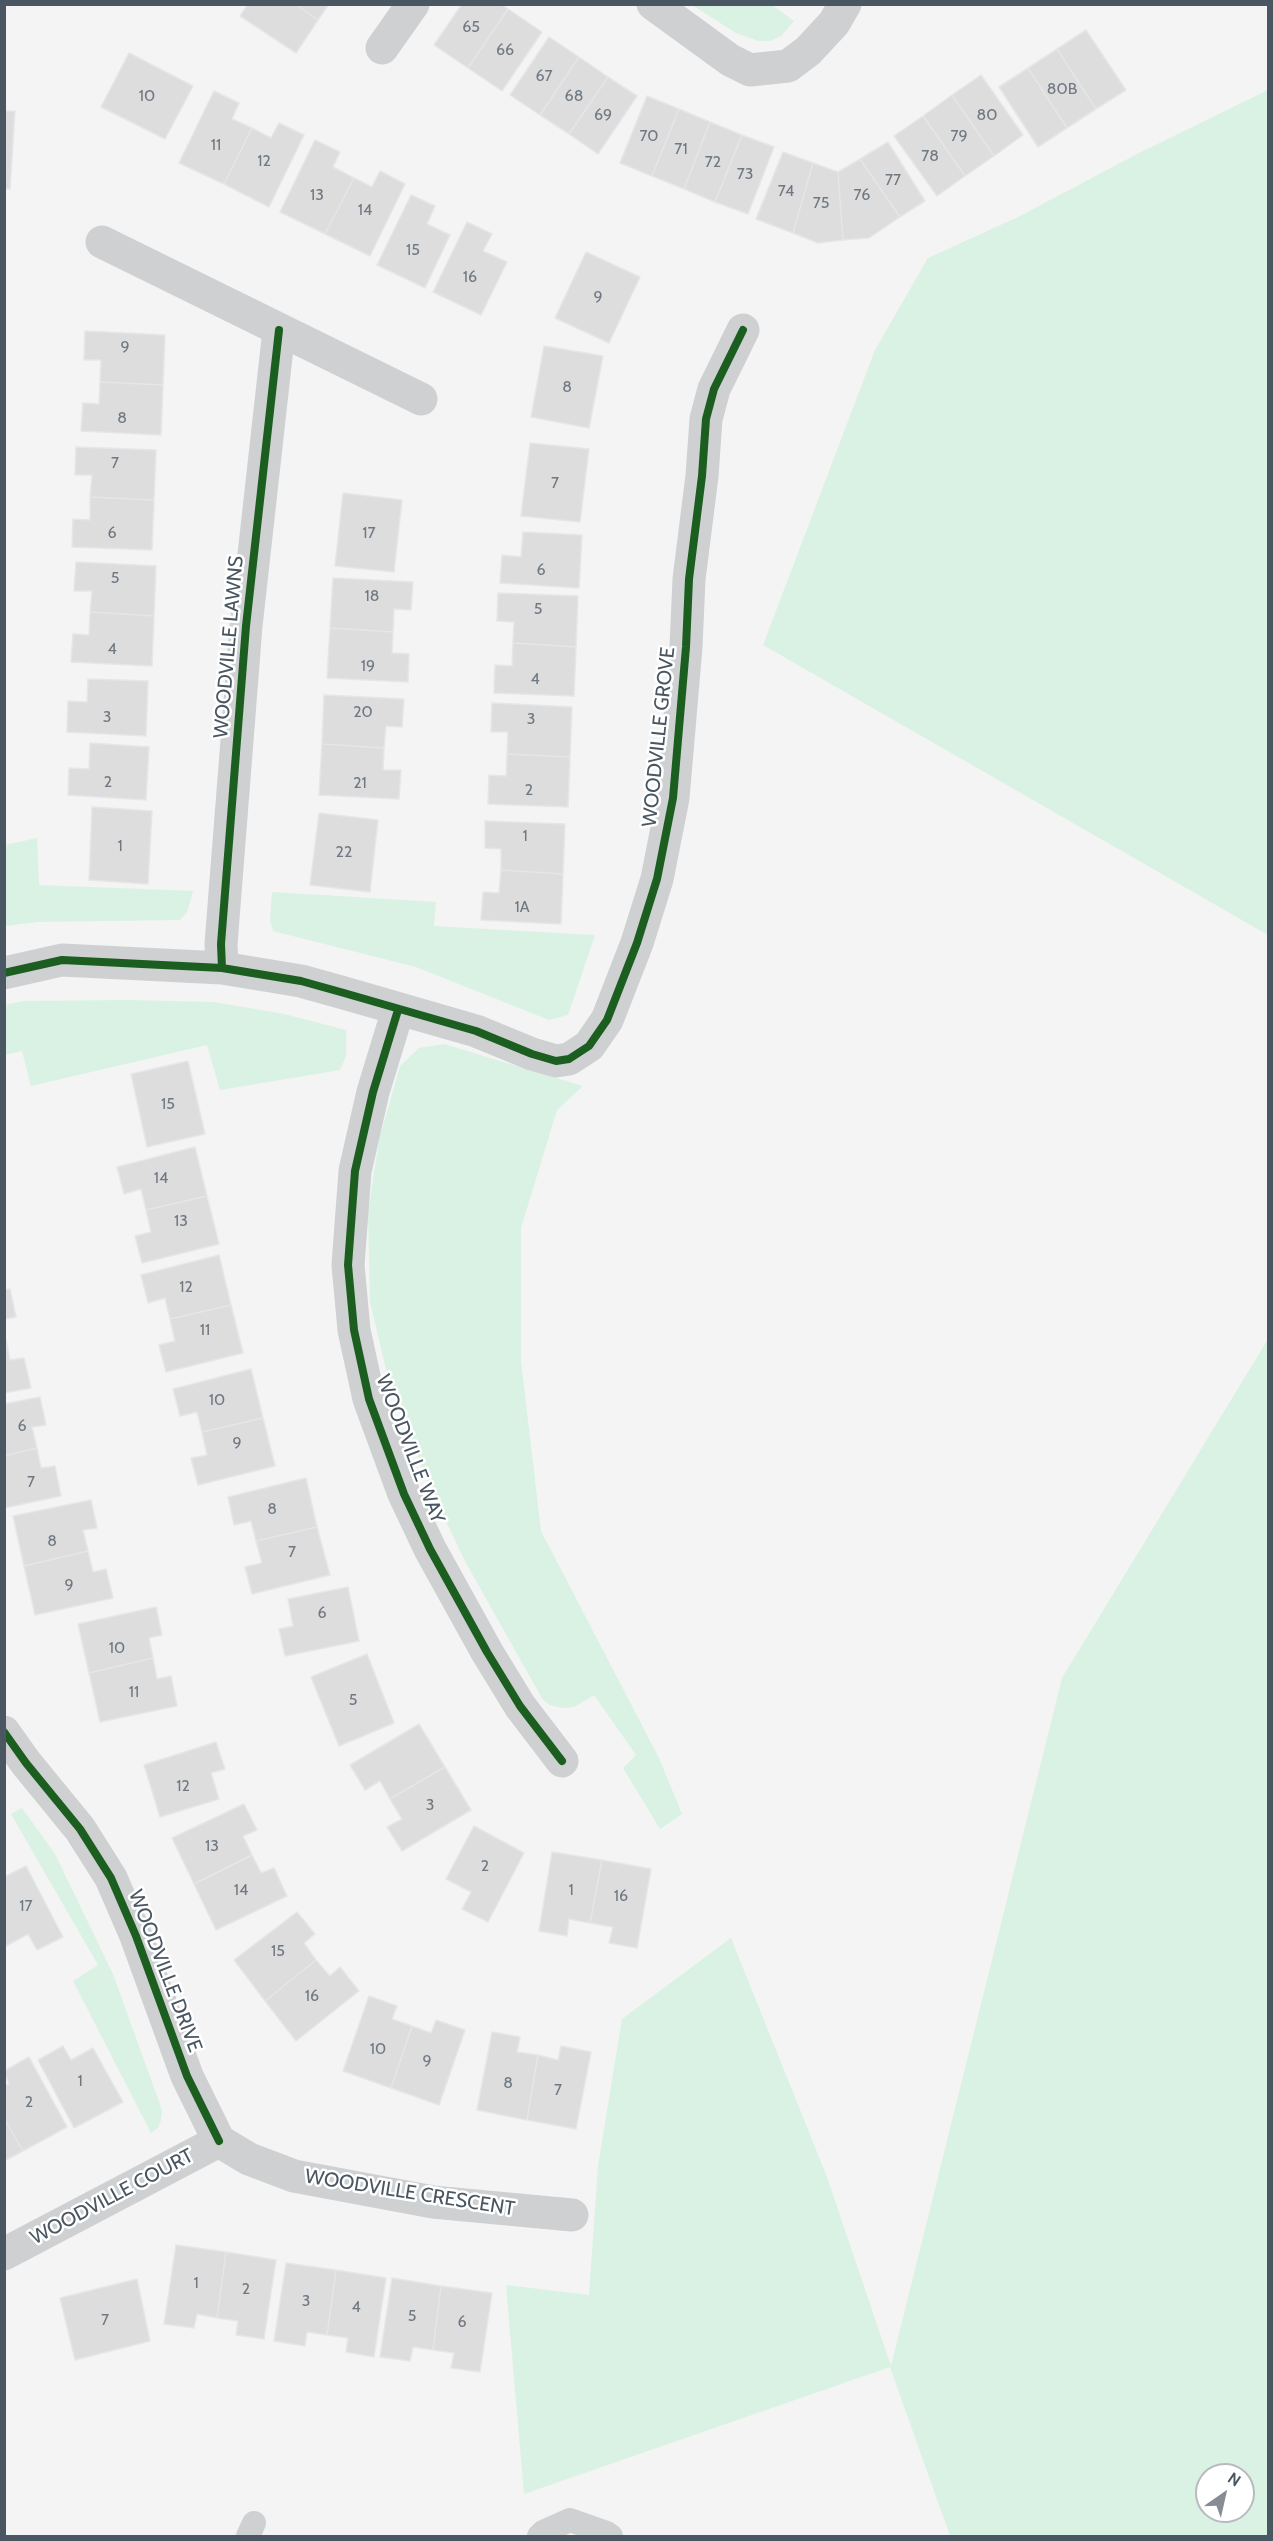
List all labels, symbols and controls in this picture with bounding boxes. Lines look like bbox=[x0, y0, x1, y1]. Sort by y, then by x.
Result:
house number: 65 bbox=[462, 17, 480, 37]
house number: 66 bbox=[496, 40, 514, 60]
house number: 67 bbox=[535, 66, 553, 86]
house number: 80B bbox=[1047, 79, 1077, 99]
house number: 10 bbox=[139, 86, 155, 106]
house number: 68 bbox=[565, 86, 583, 106]
house number: 69 bbox=[594, 105, 612, 125]
house number: 80 bbox=[977, 105, 997, 125]
house number: 70 bbox=[639, 126, 659, 146]
house number: 79 bbox=[950, 126, 968, 146]
house number: 11 bbox=[211, 135, 221, 155]
house number: 71 bbox=[674, 139, 688, 159]
house number: 78 bbox=[921, 146, 939, 166]
house number: 12 bbox=[257, 151, 271, 171]
house number: 72 bbox=[705, 152, 721, 172]
house number: 73 bbox=[737, 164, 753, 184]
house number: 77 bbox=[885, 170, 901, 190]
house number: 74 bbox=[778, 181, 794, 201]
house number: 13 bbox=[310, 185, 324, 205]
house number: 76 bbox=[854, 185, 870, 205]
house number: 75 bbox=[813, 193, 829, 213]
house number: 14 bbox=[358, 200, 372, 220]
house number: 15 bbox=[406, 240, 420, 260]
house number: 16 bbox=[463, 267, 477, 287]
house number: 9 bbox=[593, 287, 603, 307]
house number: 9 bbox=[120, 337, 130, 357]
house number: 8 bbox=[562, 377, 572, 397]
house number: 8 bbox=[117, 408, 127, 428]
house number: 7 bbox=[111, 453, 119, 473]
house number: 7 bbox=[551, 473, 559, 493]
house number: 6 bbox=[107, 523, 117, 543]
house number: 17 bbox=[362, 523, 376, 543]
street label: WOODVILLE LAWNS bbox=[209, 555, 249, 739]
house number: 6 bbox=[536, 560, 546, 580]
house number: 5 bbox=[111, 568, 119, 588]
house number: 18 bbox=[365, 586, 379, 606]
house number: 5 bbox=[534, 599, 542, 619]
house number: 4 bbox=[107, 639, 117, 659]
street label: WOODVILLE GROVE bbox=[638, 646, 680, 828]
house number: 19 bbox=[361, 656, 375, 676]
house number: 4 bbox=[530, 669, 540, 689]
house number: 20 bbox=[353, 702, 373, 722]
house number: 3 bbox=[103, 707, 111, 727]
house number: 3 bbox=[527, 709, 535, 729]
house number: 2 bbox=[104, 772, 112, 792]
house number: 21 bbox=[353, 773, 367, 793]
house number: 2 bbox=[525, 780, 533, 800]
house number: 1 bbox=[522, 826, 528, 846]
house number: 1 bbox=[117, 836, 123, 856]
house number: 22 bbox=[336, 842, 352, 862]
house number: 1A bbox=[514, 897, 530, 917]
house number: 15 bbox=[161, 1094, 175, 1114]
house number: 14 bbox=[154, 1168, 168, 1188]
house number: 13 bbox=[174, 1211, 188, 1231]
house number: 12 bbox=[179, 1277, 193, 1297]
house number: 11 bbox=[200, 1320, 210, 1340]
street label: WOODVILLE WAY bbox=[371, 1371, 449, 1527]
house number: 10 bbox=[209, 1390, 225, 1410]
house number: 6 bbox=[17, 1416, 27, 1436]
house number: 9 bbox=[232, 1433, 242, 1453]
house number: 7 bbox=[27, 1472, 35, 1492]
house number: 8 bbox=[267, 1499, 277, 1519]
house number: 8 bbox=[47, 1531, 57, 1551]
house number: 7 bbox=[288, 1542, 296, 1562]
house number: 9 bbox=[64, 1575, 74, 1595]
house number: 6 bbox=[317, 1603, 327, 1623]
house number: 10 bbox=[109, 1638, 125, 1658]
house number: 11 bbox=[129, 1682, 139, 1702]
house number: 5 bbox=[349, 1690, 357, 1710]
house number: 12 bbox=[176, 1776, 190, 1796]
house number: 3 bbox=[426, 1795, 434, 1815]
house number: 13 bbox=[205, 1836, 219, 1856]
house number: 2 bbox=[481, 1856, 489, 1876]
house number: 14 bbox=[234, 1880, 248, 1900]
house number: 1 bbox=[568, 1880, 574, 1900]
house number: 16 bbox=[614, 1886, 628, 1906]
street label: WOODVILLE DRIVE bbox=[123, 1887, 207, 2055]
house number: 17 bbox=[19, 1896, 33, 1916]
house number: 15 bbox=[271, 1941, 285, 1961]
house number: 16 bbox=[305, 1986, 319, 2006]
house number: 10 bbox=[370, 2039, 386, 2059]
house number: 9 bbox=[422, 2051, 432, 2071]
house number: 1 bbox=[77, 2071, 83, 2091]
house number: 8 bbox=[503, 2073, 513, 2093]
house number: 7 bbox=[554, 2080, 562, 2100]
house number: 2 bbox=[25, 2092, 33, 2112]
street label: WOODVILLE COURT bbox=[26, 2144, 198, 2250]
street label: WOODVILLE CRESCENT bbox=[303, 2165, 517, 2221]
house number: 1 bbox=[193, 2273, 199, 2293]
house number: 2 bbox=[242, 2279, 250, 2299]
house number: 3 bbox=[302, 2291, 310, 2311]
house number: 4 bbox=[351, 2297, 361, 2317]
house number: 5 bbox=[408, 2306, 416, 2326]
house number: 7 bbox=[101, 2310, 109, 2330]
house number: 6 bbox=[457, 2312, 467, 2332]
north arrow bbox=[1195, 2463, 1255, 2523]
text: N bbox=[1224, 2468, 1244, 2490]

